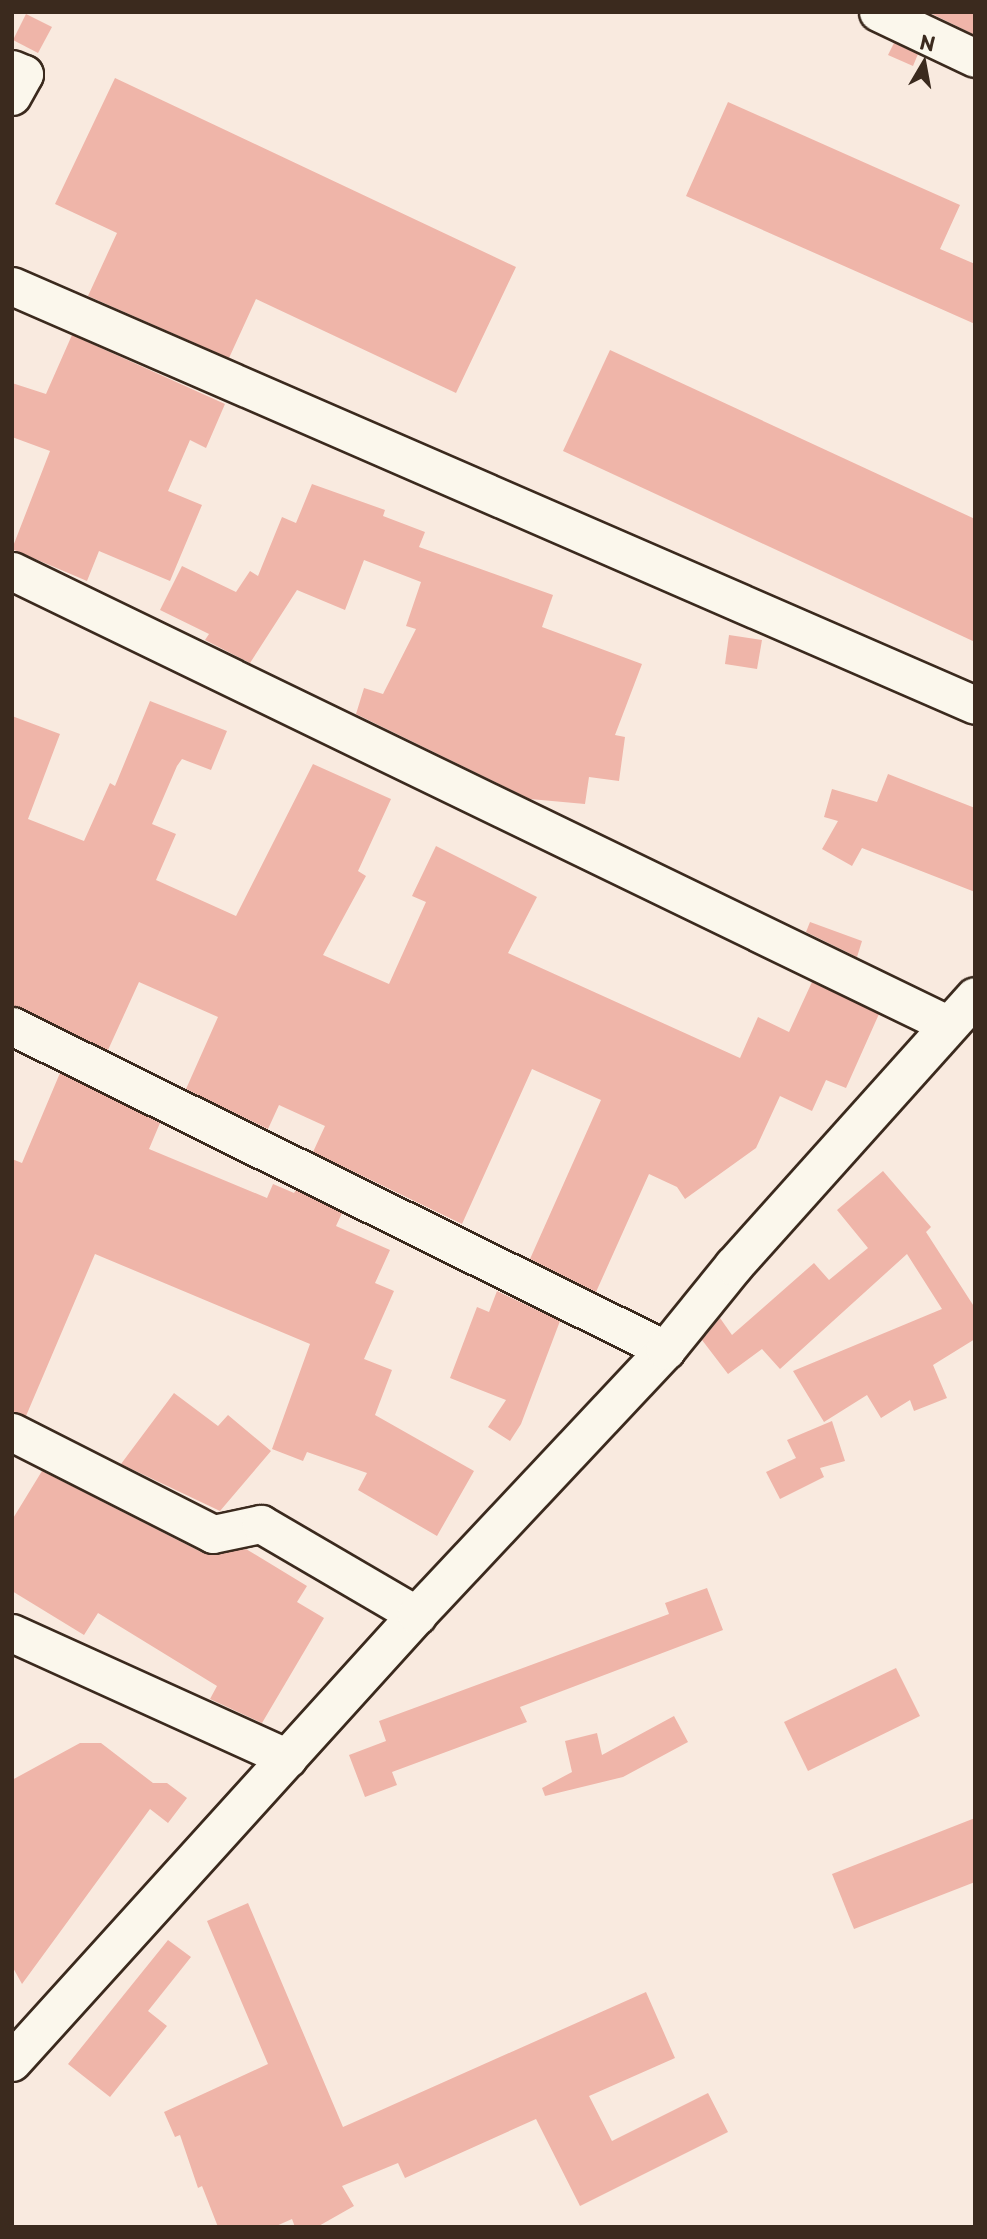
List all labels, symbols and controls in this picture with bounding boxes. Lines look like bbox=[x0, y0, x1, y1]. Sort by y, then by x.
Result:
text: N bbox=[918, 27, 937, 57]
north arrow bbox=[889, 28, 959, 98]

